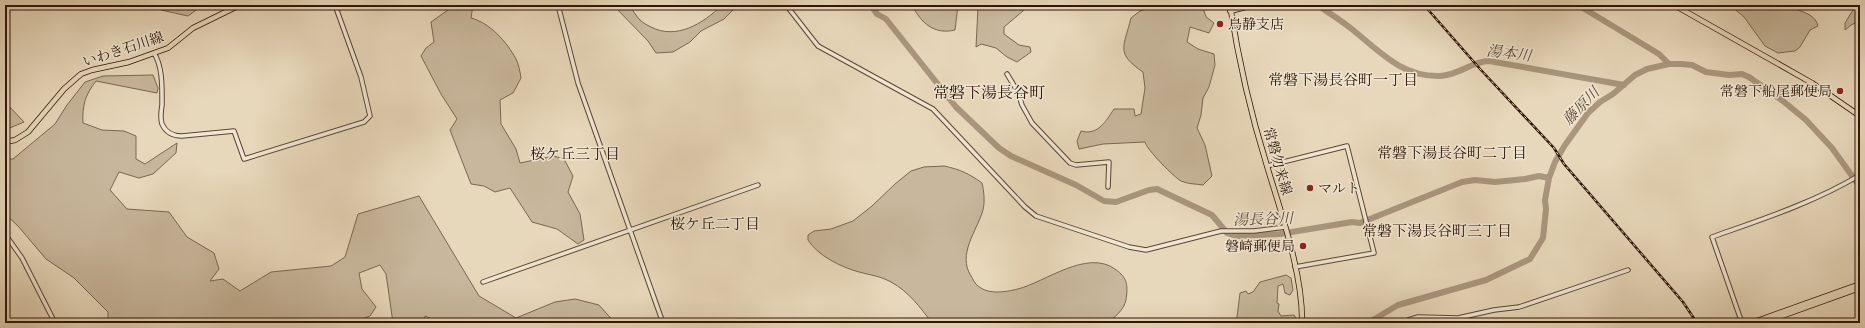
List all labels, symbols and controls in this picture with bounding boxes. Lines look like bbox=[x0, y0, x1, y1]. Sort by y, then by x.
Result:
place label: 鳥静支店 bbox=[1228, 15, 1284, 34]
marker: 鳥静支店 bbox=[1215, 19, 1225, 29]
street label: いわき石川線 bbox=[80, 27, 166, 71]
water label: 湯本川 bbox=[1485, 40, 1535, 66]
district label: 常磐下湯長谷町一丁目 bbox=[1268, 70, 1418, 90]
water label: 藤原川 bbox=[1558, 81, 1605, 129]
district label: 常磐下湯長谷町 bbox=[933, 82, 1045, 104]
place label: 常磐下船尾郵便局 bbox=[1720, 82, 1832, 101]
marker: 常磐下船尾郵便局 bbox=[1835, 86, 1845, 96]
street label: 常磐勿来線 bbox=[1259, 125, 1296, 197]
district label: 常磐下湯長谷町二丁目 bbox=[1377, 143, 1527, 163]
district label: 桜ケ丘三丁目 bbox=[530, 144, 620, 164]
place label: マルト bbox=[1318, 179, 1360, 198]
marker: マルト bbox=[1305, 183, 1315, 193]
water label: 湯長谷川 bbox=[1233, 208, 1295, 230]
district label: 桜ケ丘二丁目 bbox=[670, 214, 760, 234]
district label: 常磐下湯長谷町三丁目 bbox=[1362, 221, 1512, 241]
place label: 磐崎郵便局 bbox=[1225, 237, 1295, 256]
marker: 磐崎郵便局 bbox=[1298, 241, 1308, 251]

